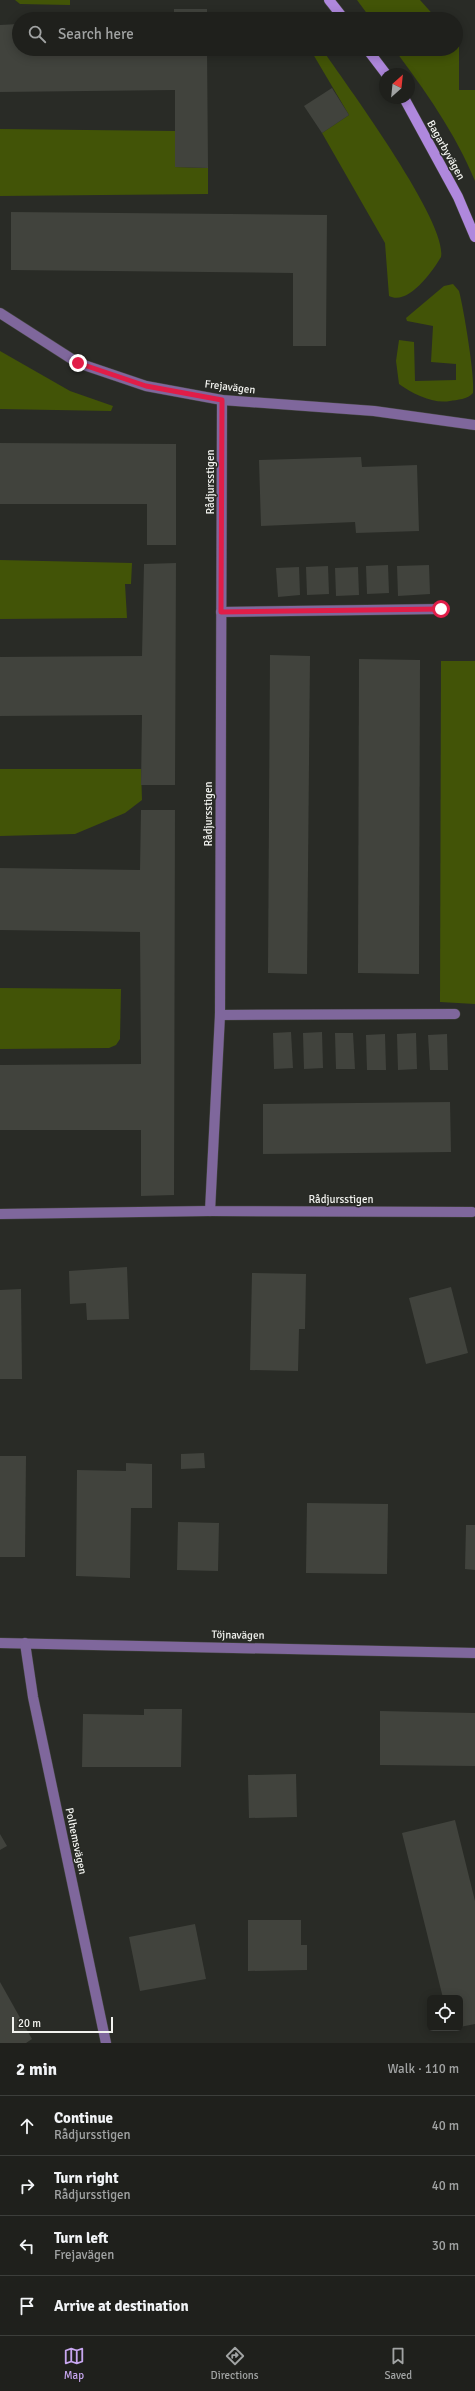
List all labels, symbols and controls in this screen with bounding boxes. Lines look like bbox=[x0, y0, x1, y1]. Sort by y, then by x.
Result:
search box bbox=[12, 12, 463, 56]
icon: search bbox=[26, 23, 48, 45]
text: Search here bbox=[58, 25, 134, 43]
north arrow bbox=[379, 68, 415, 104]
street label: Bagarbyvägen bbox=[424, 118, 468, 182]
route end bbox=[69, 354, 87, 372]
street label: Frejavägen bbox=[204, 377, 256, 397]
street label: Rådjursstigen bbox=[204, 450, 217, 514]
route start bbox=[432, 600, 450, 618]
street label: Rådjursstigen bbox=[202, 782, 215, 846]
street label: Rådjursstigen bbox=[309, 1193, 373, 1206]
street label: Töjnavägen bbox=[211, 1628, 265, 1642]
street label: Polhemsvägen bbox=[63, 1806, 89, 1876]
map controls bbox=[427, 1995, 463, 2031]
button: locate bbox=[427, 1995, 463, 2031]
scale bar bbox=[12, 2015, 113, 2034]
text: 20 m bbox=[18, 2017, 41, 2030]
text: 2 min bbox=[16, 2059, 57, 2080]
text: Walk · 110 m bbox=[388, 2061, 459, 2077]
text: Continue bbox=[54, 2109, 113, 2127]
icon: ahead bbox=[16, 2115, 38, 2137]
text: 40 m bbox=[432, 2118, 459, 2134]
text: Rådjursstigen bbox=[54, 2127, 131, 2143]
text: Turn right bbox=[54, 2169, 119, 2187]
icon: right bbox=[16, 2175, 38, 2197]
text: 40 m bbox=[432, 2178, 459, 2194]
text: Rådjursstigen bbox=[54, 2187, 131, 2203]
text: Turn left bbox=[54, 2229, 108, 2247]
icon: left bbox=[16, 2235, 38, 2257]
text: 30 m bbox=[432, 2238, 459, 2254]
text: Frejavägen bbox=[54, 2247, 114, 2263]
icon: arrive bbox=[16, 2295, 38, 2317]
text: Arrive at destination bbox=[54, 2297, 189, 2315]
tab: Map bbox=[63, 2345, 85, 2382]
tab: Directions bbox=[211, 2345, 259, 2382]
tab: Saved bbox=[384, 2345, 412, 2382]

